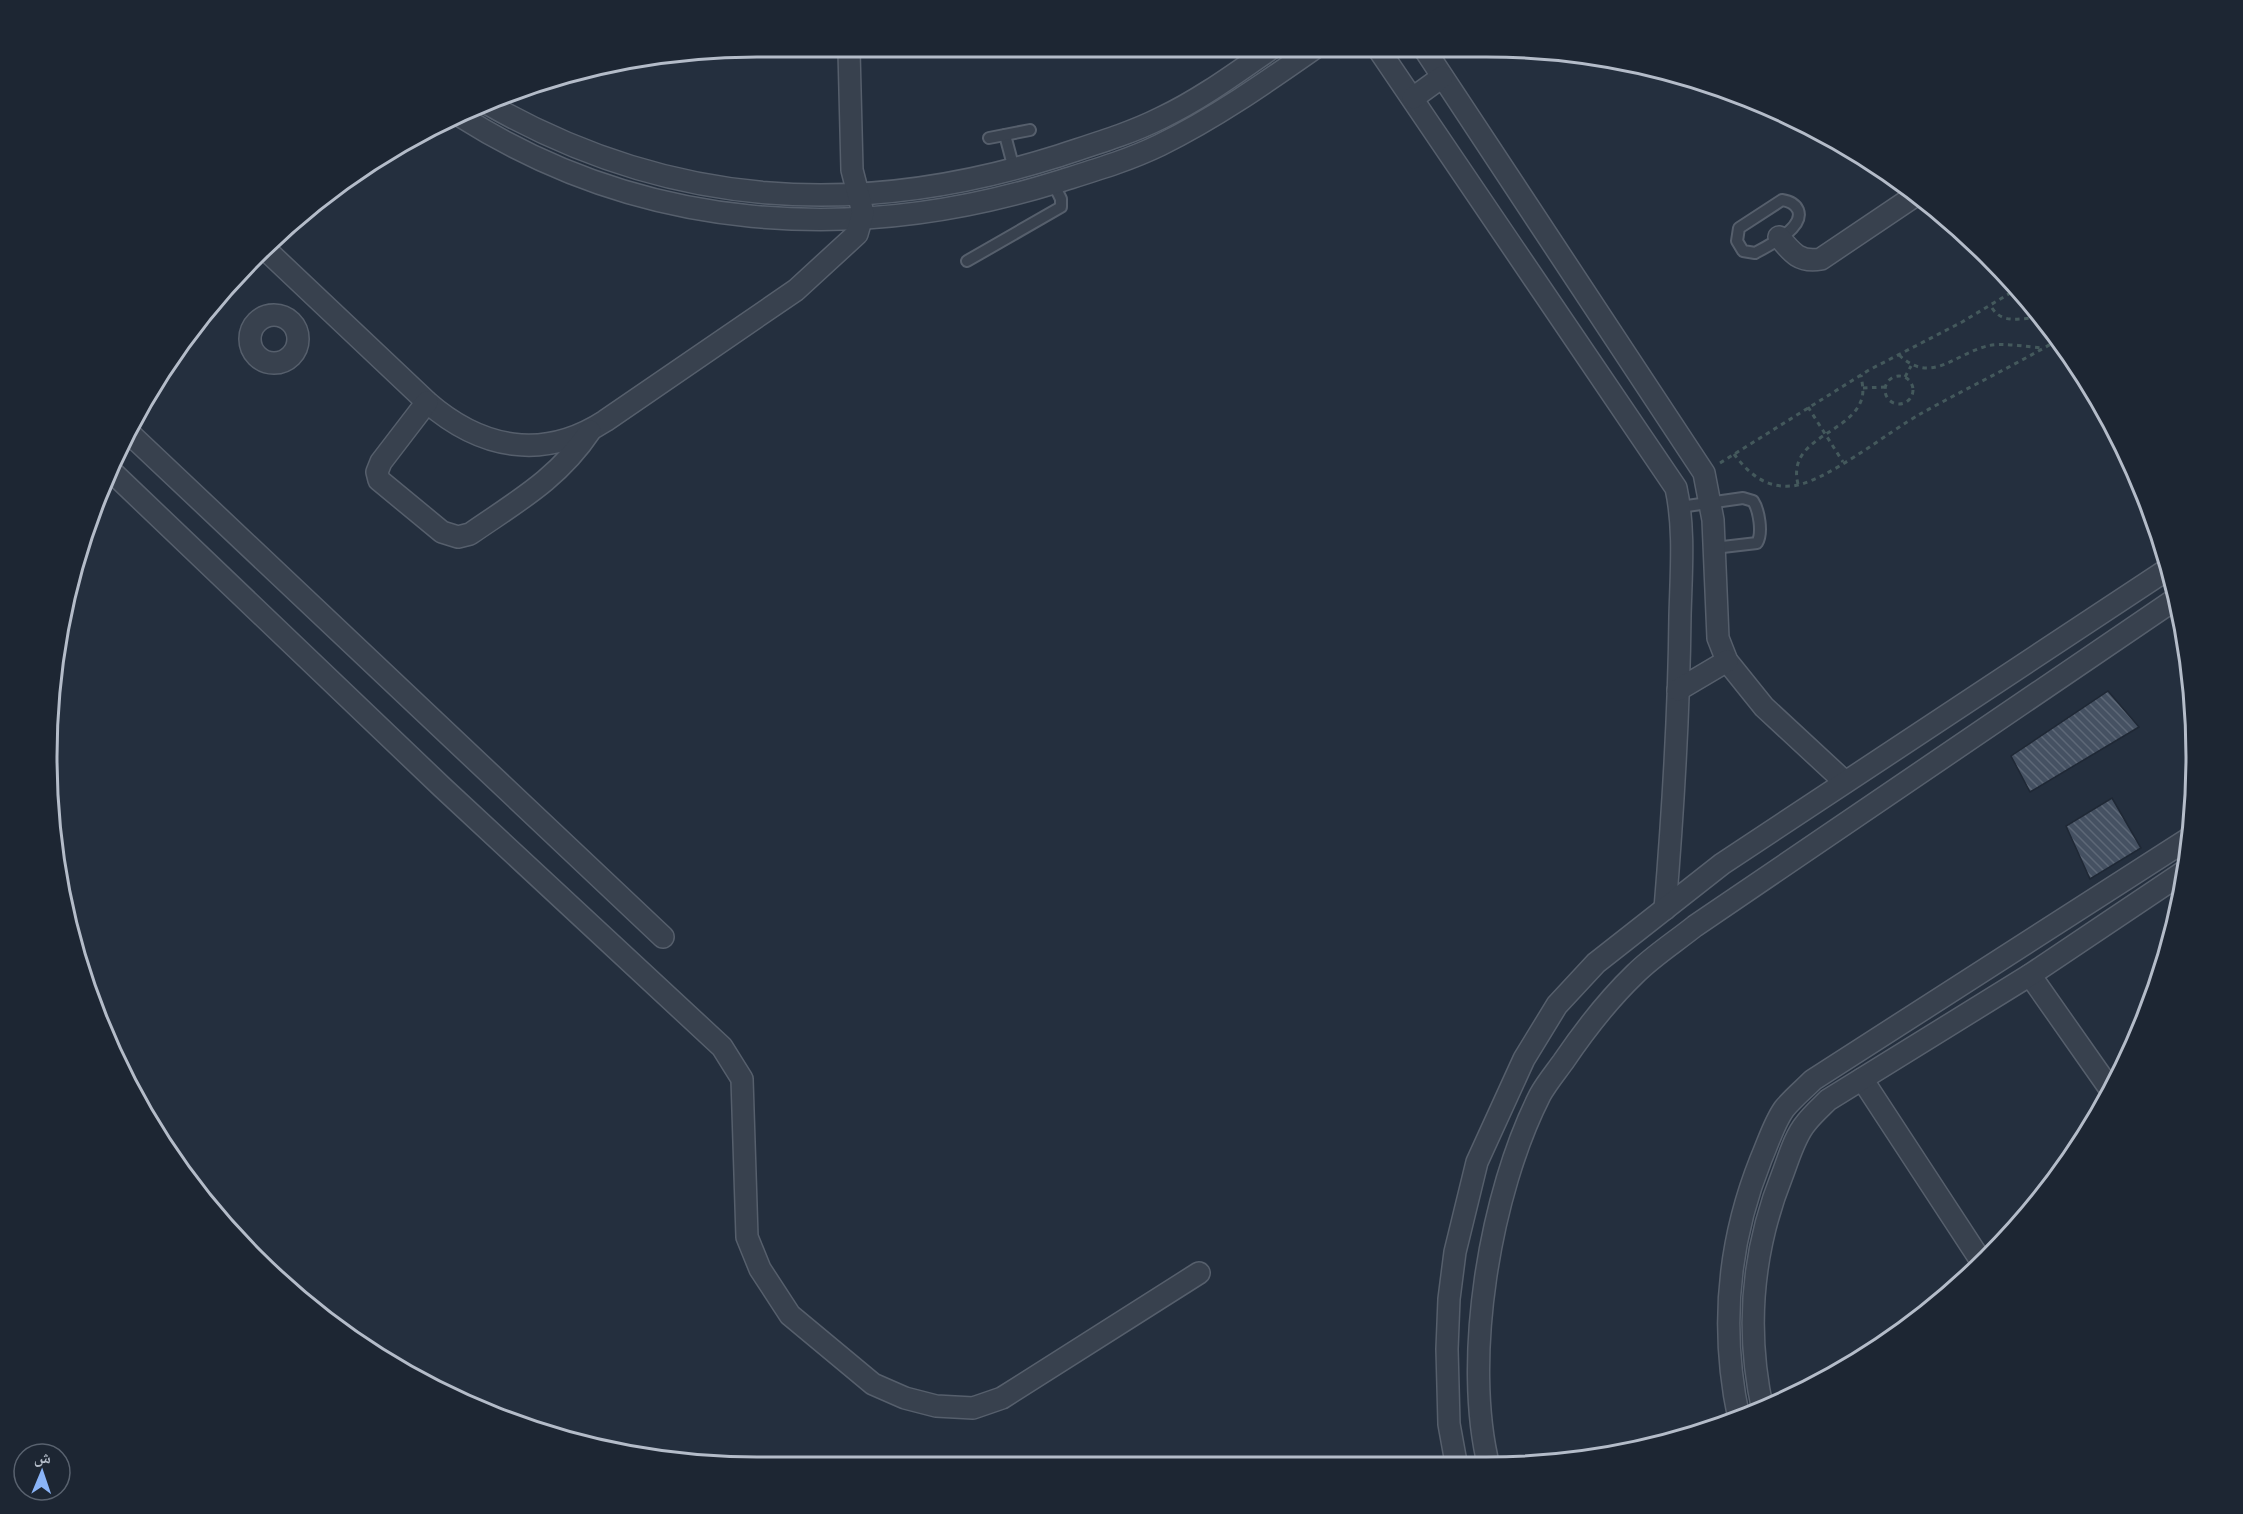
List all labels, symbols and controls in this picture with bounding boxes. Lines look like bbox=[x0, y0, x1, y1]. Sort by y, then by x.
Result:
north arrow bbox=[12, 1442, 72, 1502]
text: ش bbox=[34, 1447, 51, 1468]

